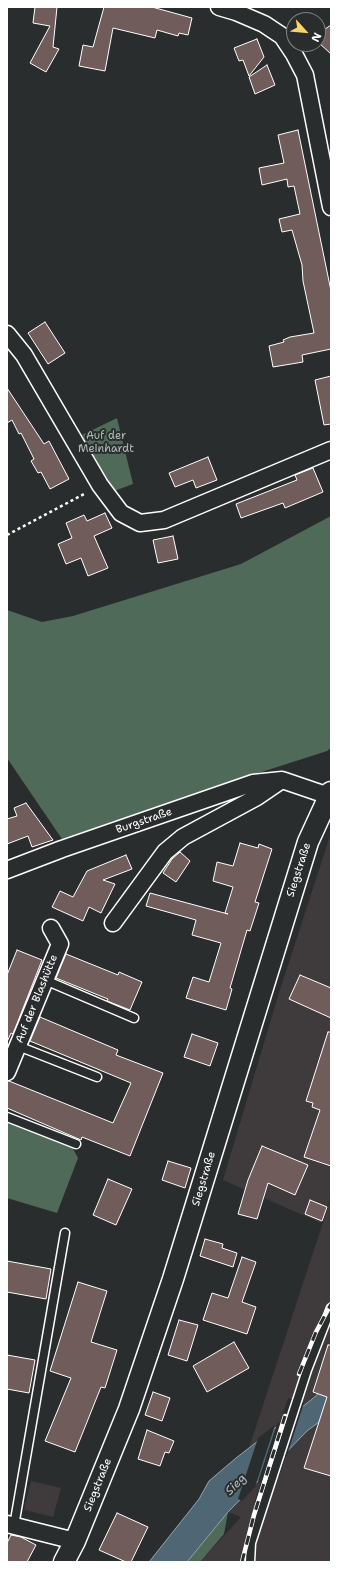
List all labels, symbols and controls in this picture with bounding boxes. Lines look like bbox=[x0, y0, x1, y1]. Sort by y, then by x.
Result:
north arrow bbox=[286, 12, 326, 52]
text: N bbox=[308, 30, 325, 45]
park label: Auf der Meinhardt bbox=[78, 429, 134, 455]
street label: Burgstraße bbox=[114, 805, 174, 837]
street label: Siegstraße bbox=[284, 841, 314, 899]
street label: Auf der Blashütte bbox=[13, 953, 61, 1045]
street label: Siegstraße bbox=[189, 1150, 219, 1208]
street label: Siegstraße bbox=[81, 1456, 115, 1514]
water label: Sieg bbox=[222, 1471, 250, 1499]

